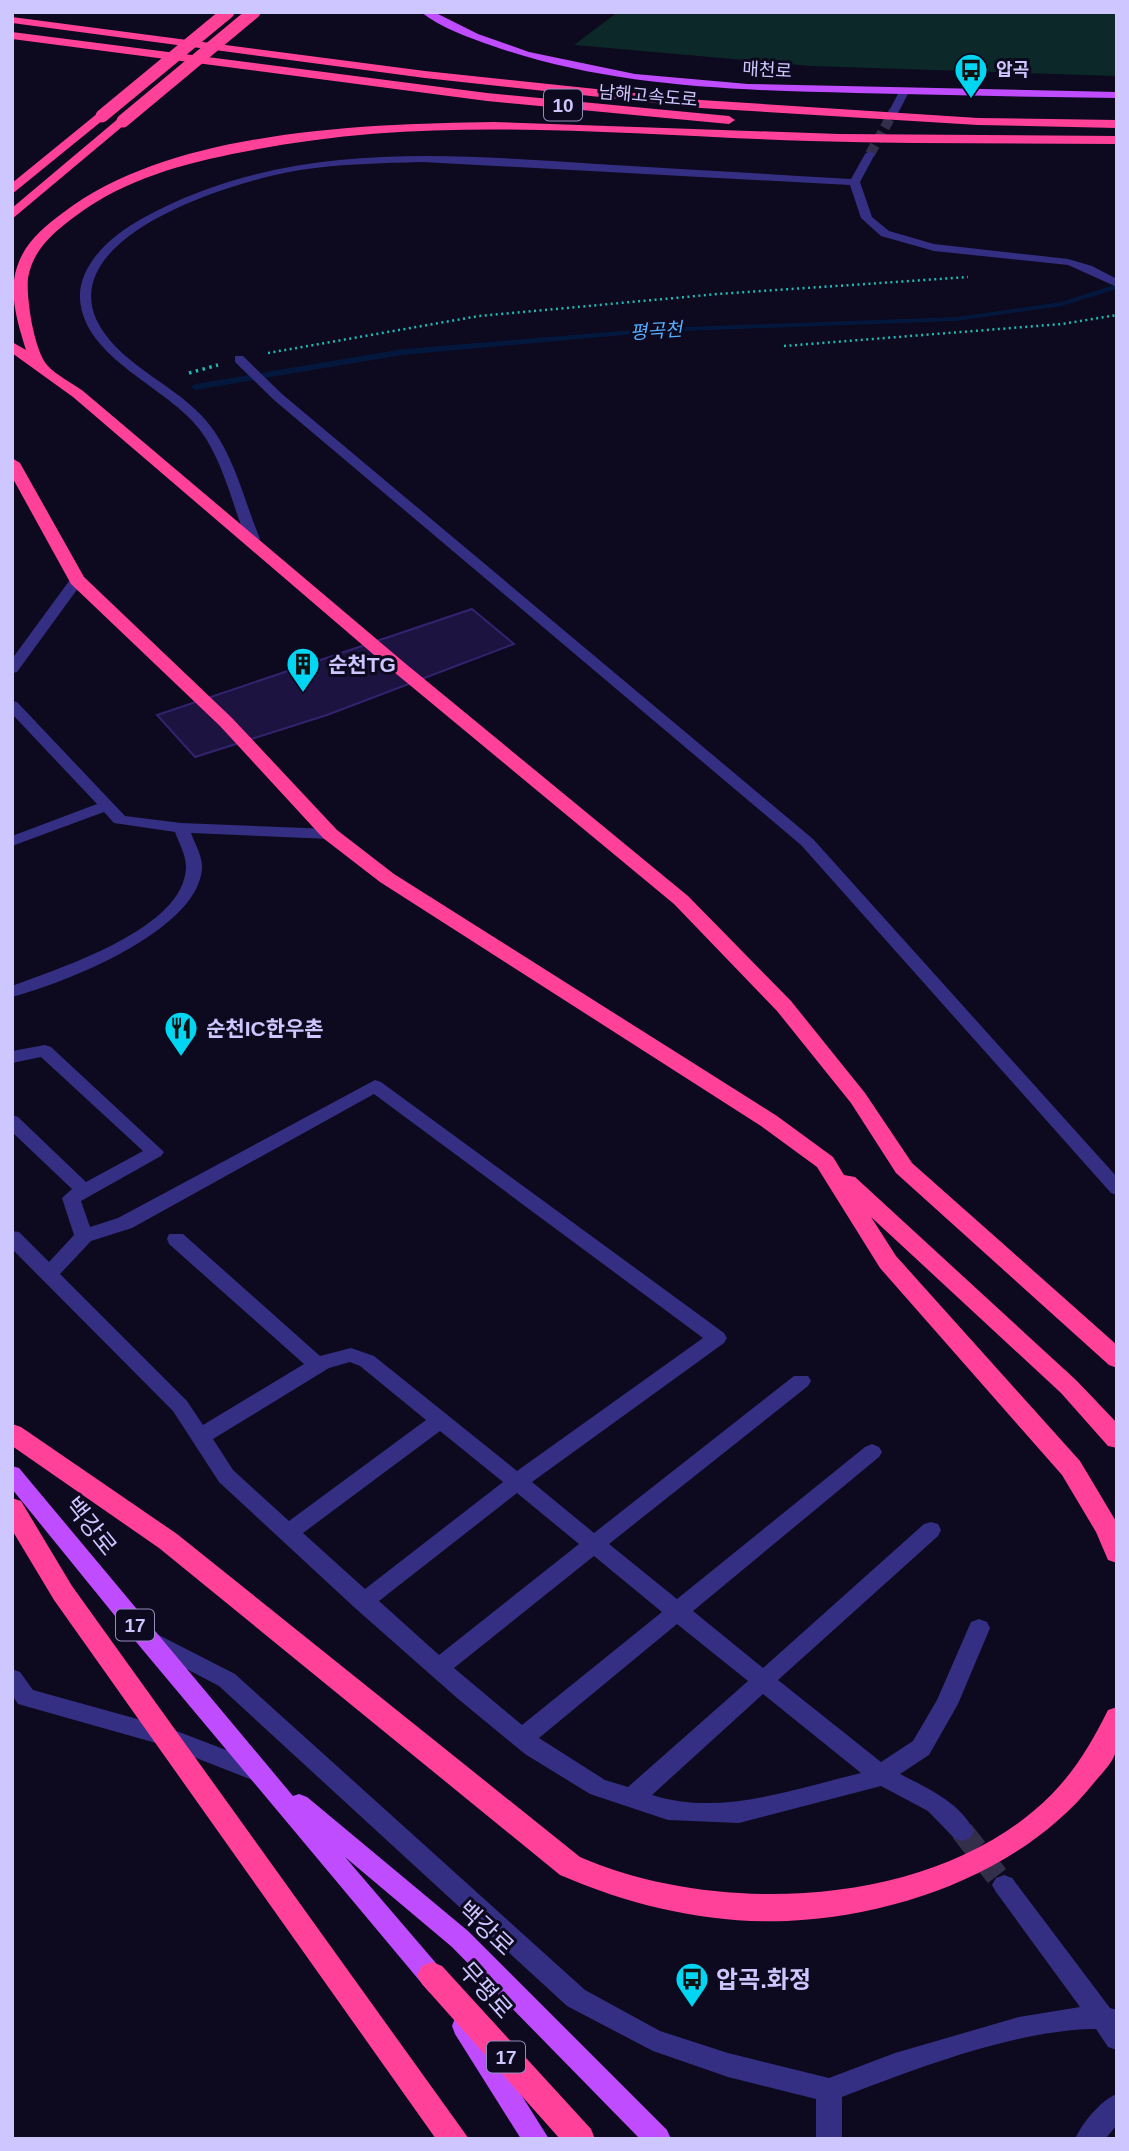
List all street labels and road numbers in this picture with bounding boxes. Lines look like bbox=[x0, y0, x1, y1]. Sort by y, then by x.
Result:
street label: 매천로 bbox=[742, 59, 792, 81]
street label: 남해고속도로 bbox=[598, 82, 698, 110]
road number: 10 bbox=[544, 90, 582, 120]
street label: 백강로 bbox=[60, 1492, 122, 1560]
road number: 17 bbox=[116, 1610, 154, 1640]
street label: 백강로 bbox=[453, 1896, 519, 1960]
street label: 무평로 bbox=[454, 1956, 518, 2024]
road number: 17 bbox=[487, 2041, 525, 2072]

